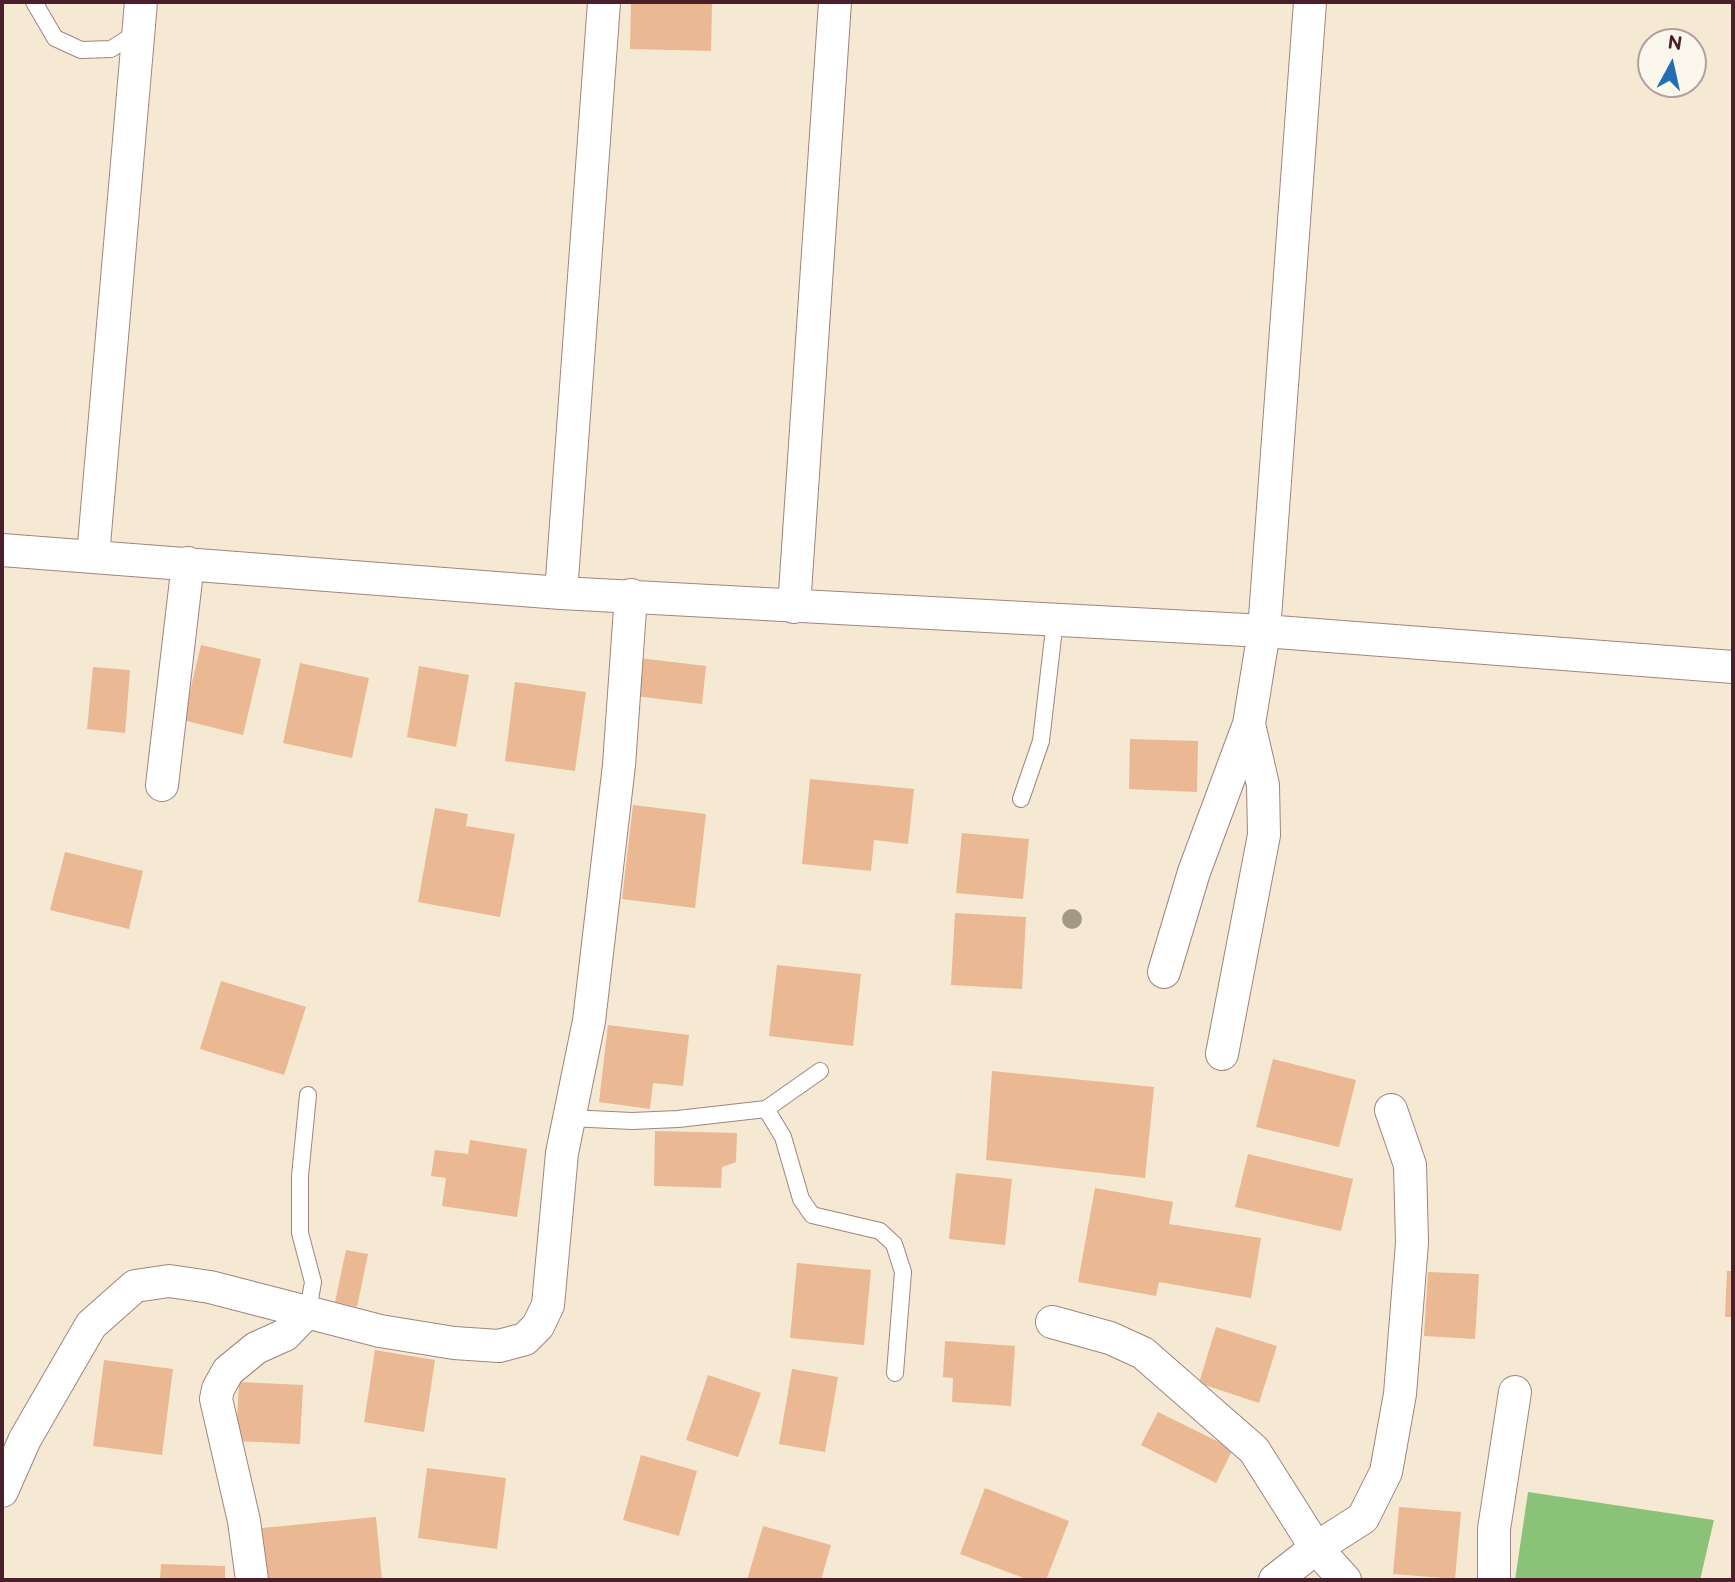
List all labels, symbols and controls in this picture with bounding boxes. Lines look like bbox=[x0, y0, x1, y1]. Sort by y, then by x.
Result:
north arrow bbox=[1637, 28, 1707, 98]
text: N bbox=[1666, 31, 1683, 56]

